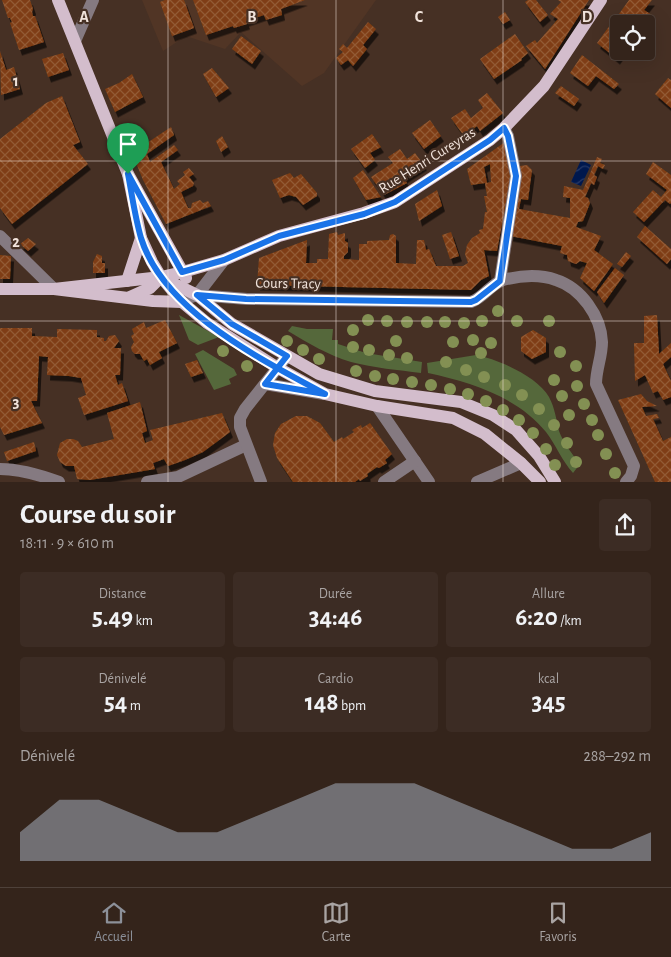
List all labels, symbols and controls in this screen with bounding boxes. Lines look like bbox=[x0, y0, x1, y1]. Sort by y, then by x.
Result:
text: A bbox=[79, 9, 89, 25]
text: B bbox=[247, 9, 257, 25]
text: C bbox=[415, 9, 424, 25]
text: D bbox=[582, 9, 593, 25]
map controls bbox=[610, 15, 655, 60]
button: locate bbox=[610, 15, 655, 60]
text: 1 bbox=[13, 73, 19, 89]
pin bbox=[107, 123, 149, 174]
street label: Rue Henri Cureyras bbox=[376, 125, 478, 196]
icon: arrive bbox=[114, 130, 142, 158]
text: 2 bbox=[12, 234, 20, 250]
street label: Cours Tracy bbox=[255, 275, 321, 292]
text: 3 bbox=[13, 394, 20, 410]
button: share bbox=[599, 499, 651, 551]
text: Course du soir bbox=[20, 501, 175, 529]
text: 18:11 · 9 × 610 m bbox=[20, 535, 114, 551]
text: Distance bbox=[99, 587, 146, 601]
text: Durée bbox=[319, 587, 352, 601]
text: Allure bbox=[532, 587, 565, 601]
text: 5.49 bbox=[92, 605, 133, 630]
text: 34:46 bbox=[309, 605, 362, 630]
text: 6:20 bbox=[515, 605, 558, 630]
text: km bbox=[133, 614, 153, 628]
text: /km bbox=[558, 614, 582, 628]
text: Dénivelé bbox=[98, 672, 147, 686]
text: Cardio bbox=[318, 672, 353, 686]
text: kcal bbox=[538, 672, 559, 686]
text: 54 bbox=[104, 690, 127, 715]
text: 148 bbox=[305, 690, 339, 715]
text: 345 bbox=[531, 690, 566, 715]
text: m bbox=[127, 699, 141, 713]
text: bpm bbox=[339, 699, 366, 713]
text: Dénivelé bbox=[20, 748, 75, 764]
text: 288–292 m bbox=[583, 748, 651, 764]
tab: Accueil bbox=[94, 899, 133, 946]
tab: Carte bbox=[322, 899, 351, 946]
tab: Favoris bbox=[539, 899, 577, 946]

